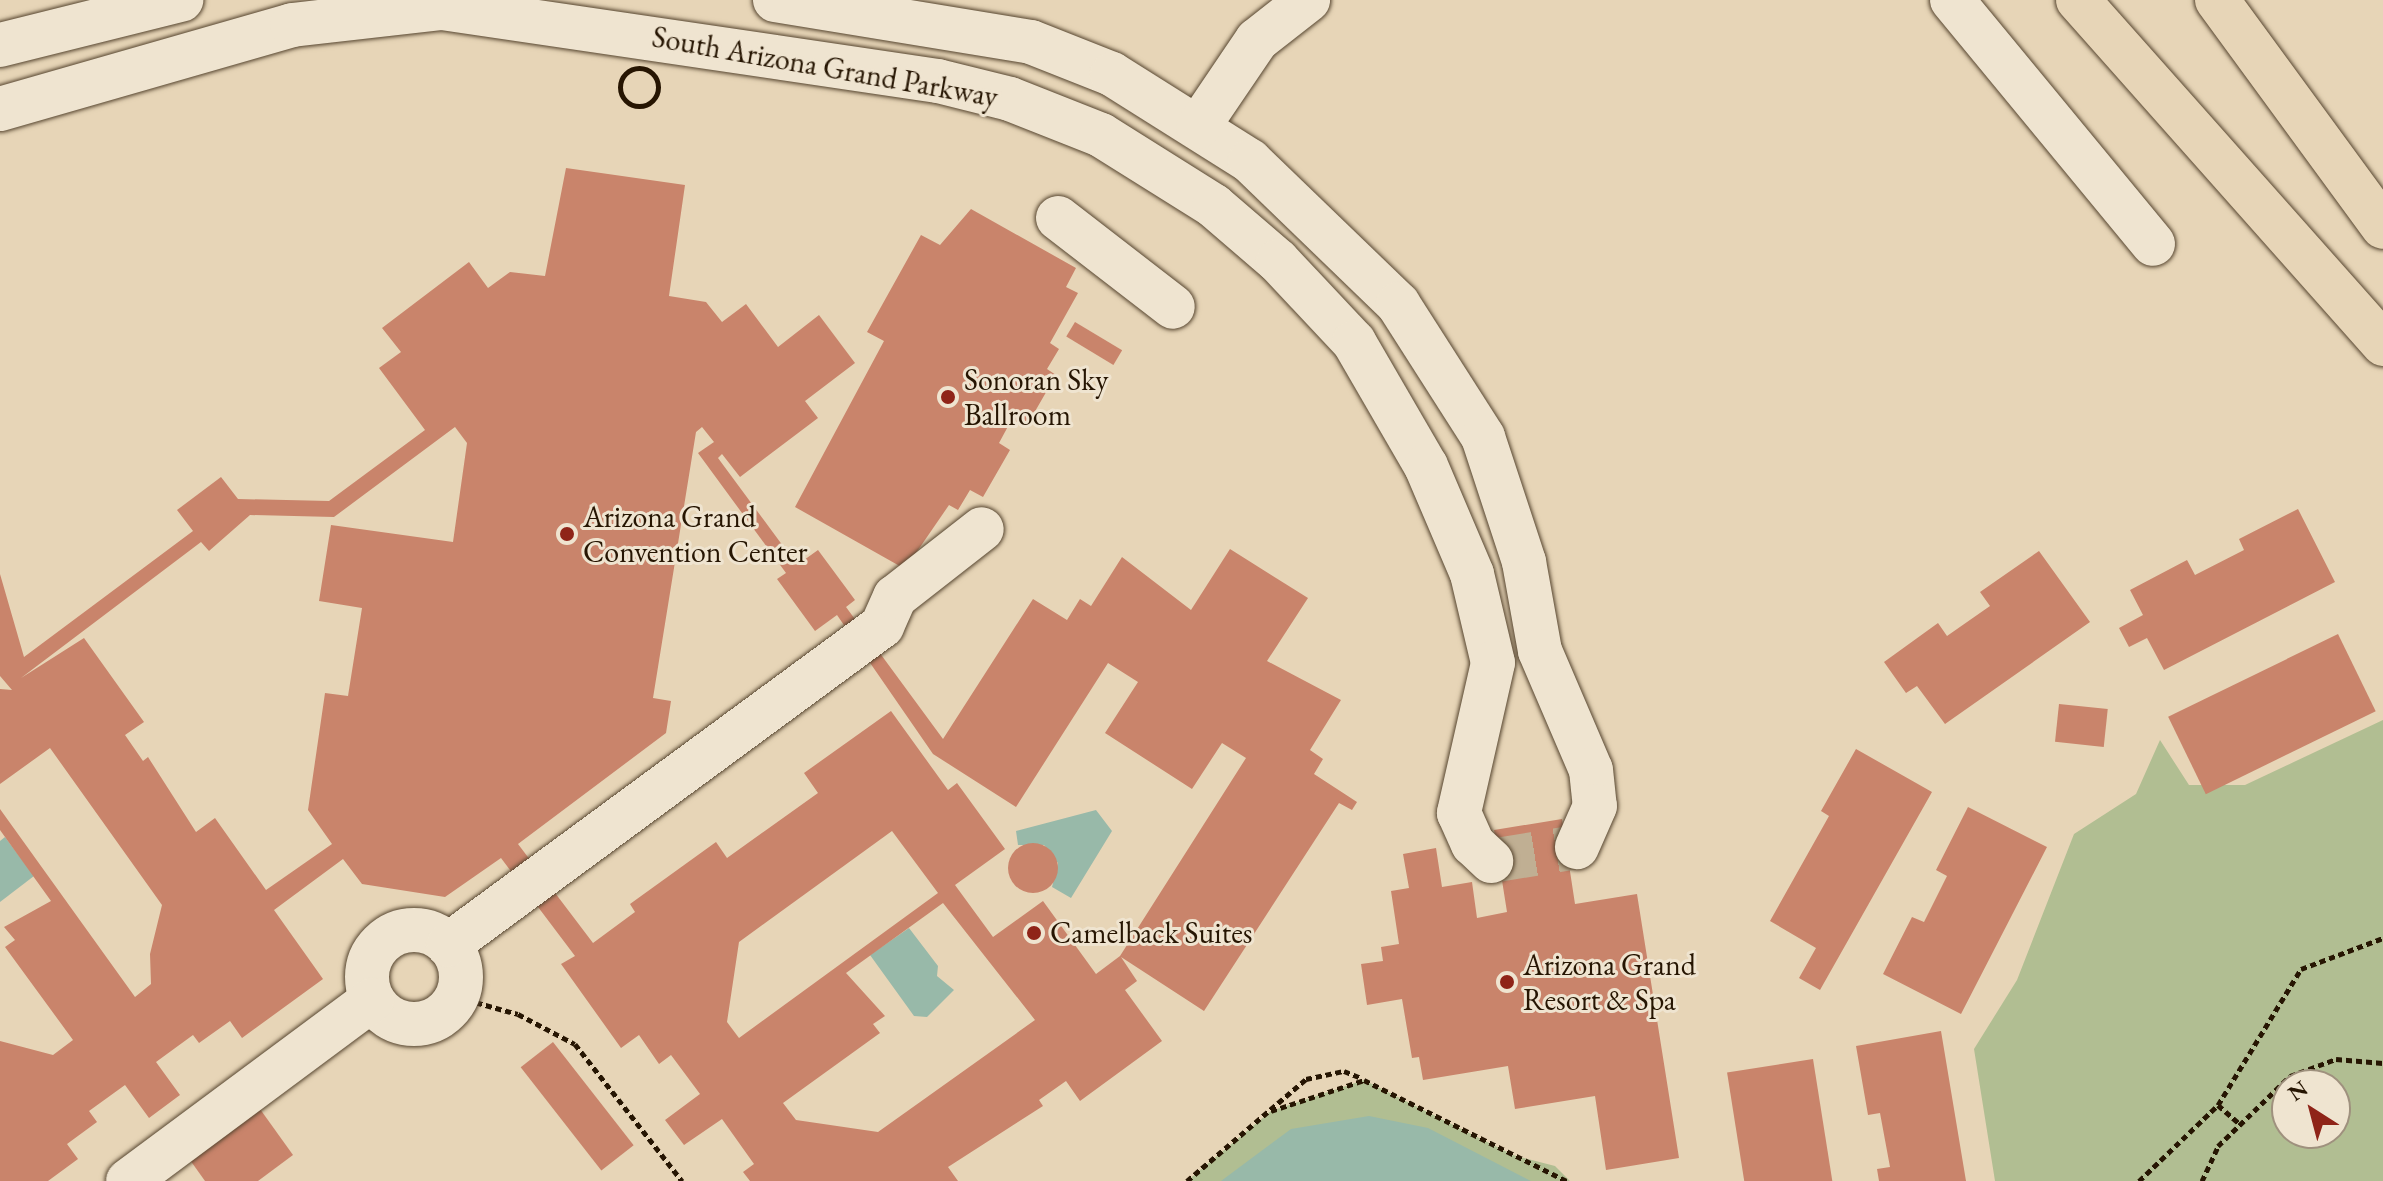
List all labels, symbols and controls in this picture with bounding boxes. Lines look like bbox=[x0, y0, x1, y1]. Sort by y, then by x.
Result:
street label: South Arizona Grand Parkway bbox=[649, 19, 1001, 115]
place label: Sonoran Sky Ballroom bbox=[964, 362, 1108, 432]
marker: Sonoran Sky Ballroom bbox=[939, 388, 957, 406]
place label: Arizona Grand Convention Center bbox=[583, 499, 808, 570]
marker: Arizona Grand Convention Center bbox=[558, 525, 576, 543]
place label: Camelback Suites bbox=[1050, 915, 1253, 951]
marker: Camelback Suites bbox=[1025, 924, 1043, 942]
place label: Arizona Grand Resort & Spa bbox=[1523, 947, 1696, 1018]
marker: Arizona Grand Resort & Spa bbox=[1498, 973, 1516, 991]
north arrow bbox=[2271, 1069, 2351, 1149]
text: N bbox=[2282, 1074, 2314, 1108]

